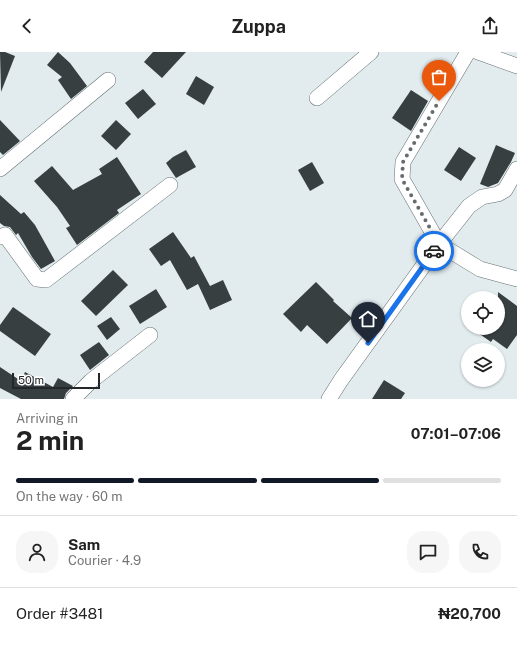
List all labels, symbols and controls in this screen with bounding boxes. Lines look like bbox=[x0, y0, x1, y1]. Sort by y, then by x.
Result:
icon: back bbox=[16, 15, 38, 37]
icon: share bbox=[479, 15, 501, 37]
text: Zuppa bbox=[231, 16, 286, 37]
pin bbox=[422, 60, 456, 101]
icon: bag bbox=[428, 66, 450, 88]
courier bbox=[414, 231, 454, 271]
icon: car bbox=[423, 240, 445, 262]
map controls bbox=[461, 291, 505, 387]
button: locate bbox=[461, 291, 505, 335]
pin bbox=[351, 302, 385, 343]
icon: home bbox=[357, 308, 379, 330]
button: layers bbox=[461, 343, 505, 387]
scale bar bbox=[12, 371, 100, 390]
text: 50 m bbox=[18, 374, 44, 386]
text: Arriving in bbox=[16, 411, 78, 426]
text: 2 min bbox=[16, 425, 84, 456]
text: 07:01–07:06 bbox=[411, 425, 501, 442]
text: On the way · 60 m bbox=[16, 489, 122, 504]
button: person bbox=[16, 531, 58, 573]
button: chat bbox=[407, 531, 449, 573]
button: phone bbox=[459, 531, 501, 573]
text: Sam bbox=[68, 536, 100, 553]
text: Courier · 4.9 bbox=[68, 553, 141, 568]
text: Order #3481 bbox=[16, 605, 103, 622]
text: ₦20,700 bbox=[438, 605, 501, 622]

